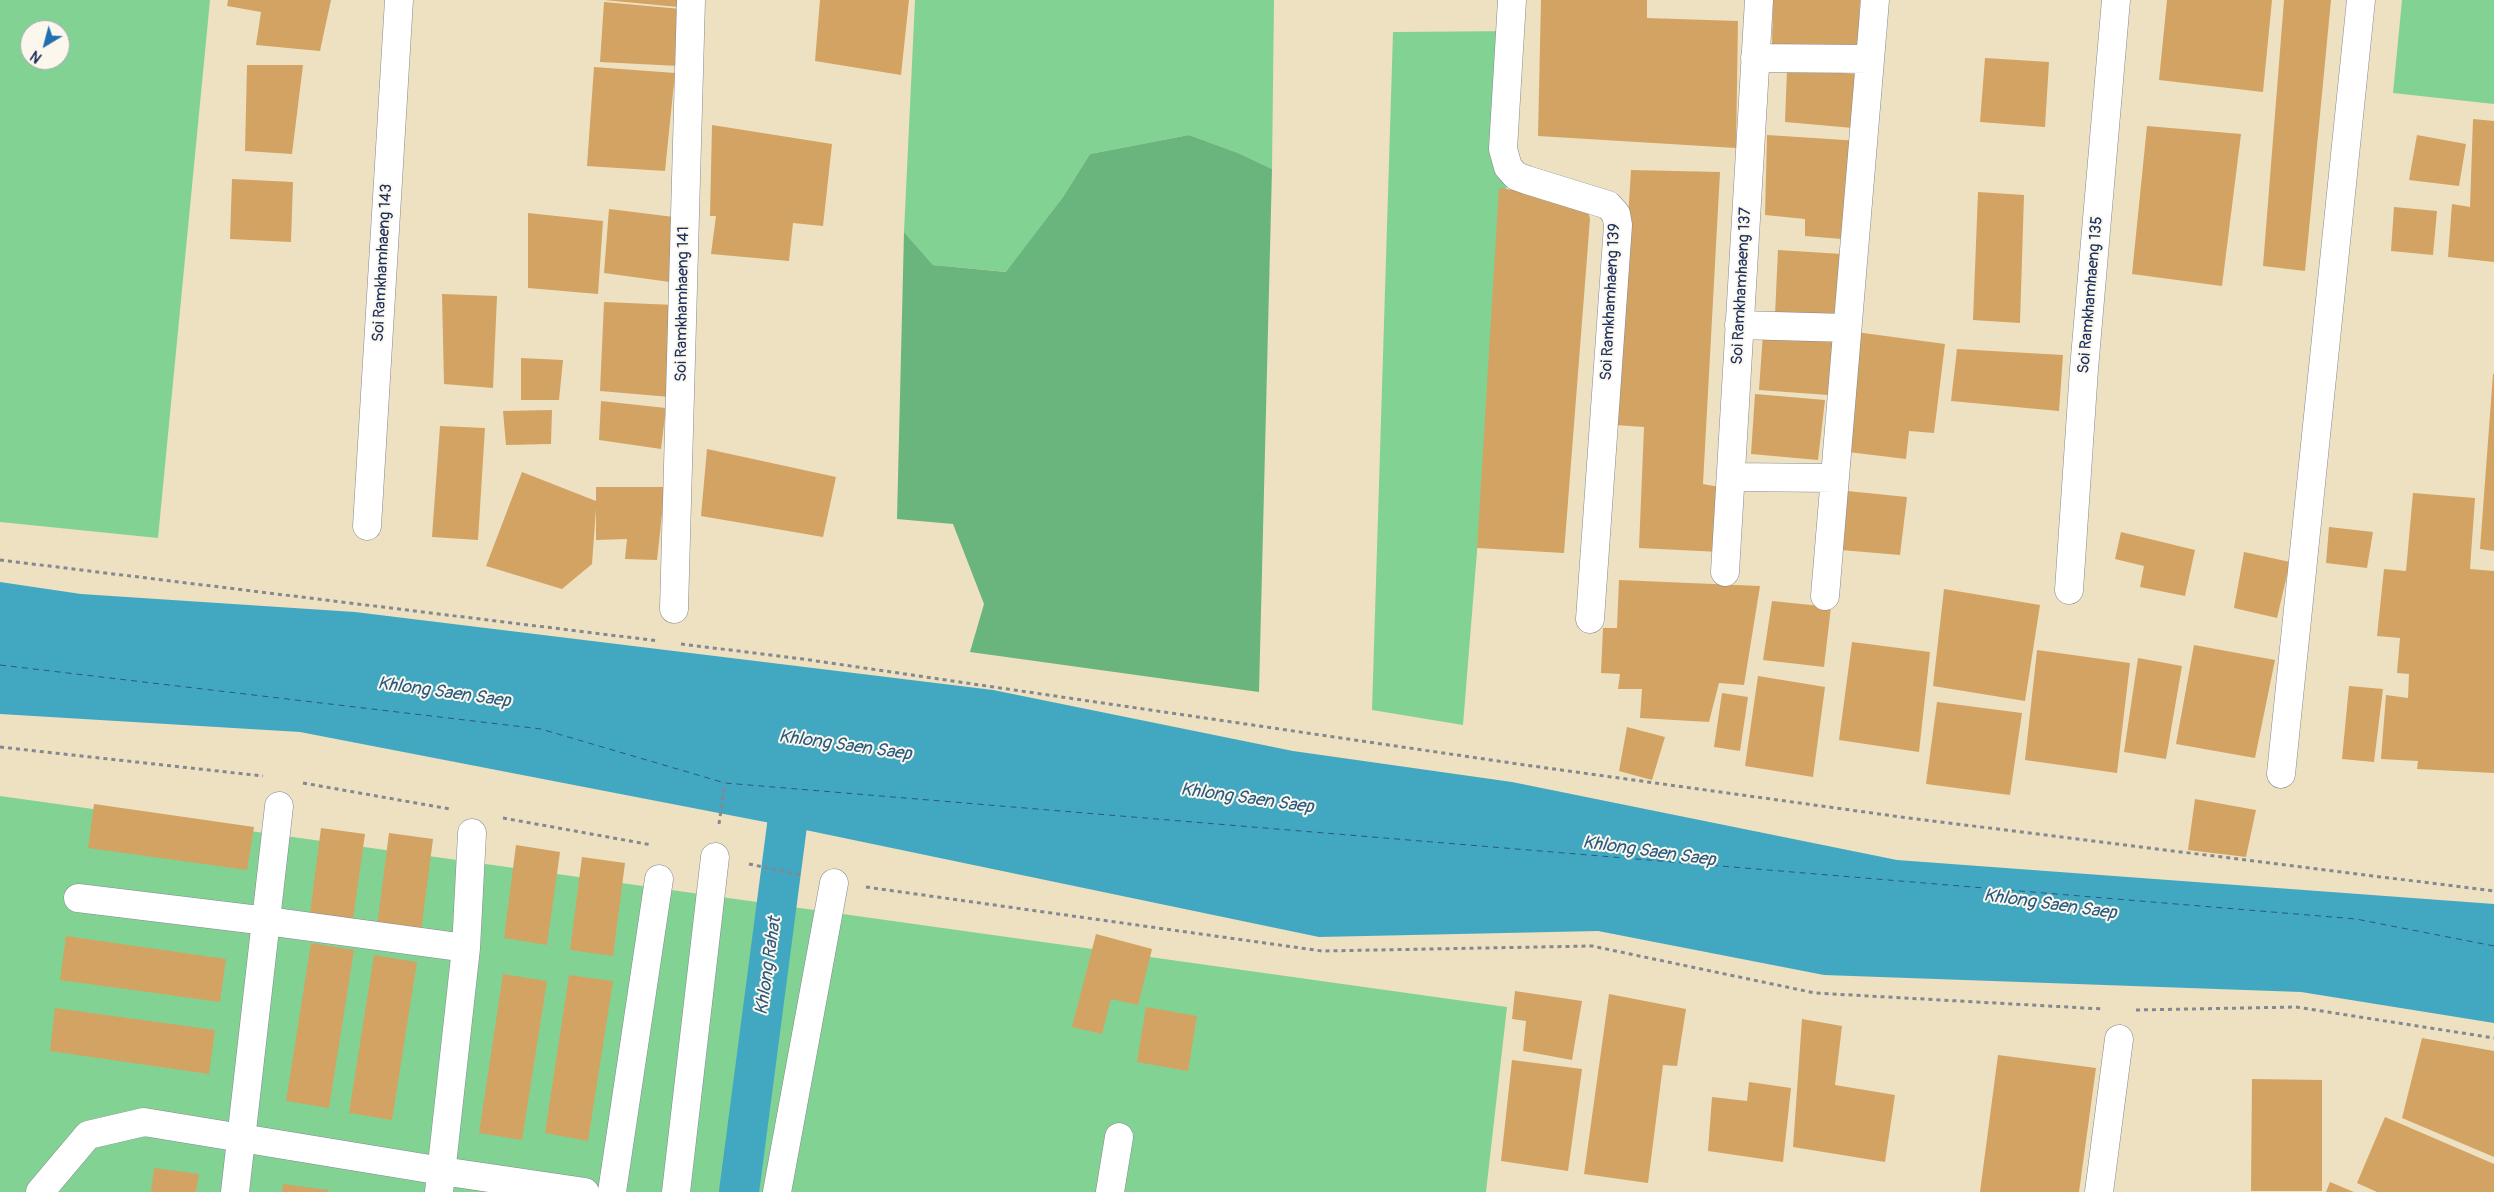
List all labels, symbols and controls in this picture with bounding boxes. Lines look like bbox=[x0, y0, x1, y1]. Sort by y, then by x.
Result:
north arrow bbox=[20, 20, 70, 70]
text: N bbox=[27, 47, 45, 66]
street label: Soi Ramkhamhaeng 143 bbox=[369, 183, 397, 343]
street label: Soi Ramkhamhaeng 137 bbox=[1728, 207, 1756, 365]
street label: Soi Ramkhamhaeng 135 bbox=[2075, 216, 2107, 374]
street label: Soi Ramkhamhaeng 139 bbox=[1597, 223, 1625, 381]
street label: Soi Ramkhamhaeng 141 bbox=[672, 226, 694, 382]
water label: Khlong Saen Saep bbox=[376, 673, 512, 713]
water label: Khlong Saen Saep bbox=[777, 726, 913, 766]
water label: Khlong Saen Saep bbox=[1179, 779, 1315, 819]
water label: Khlong Saen Saep bbox=[1581, 832, 1717, 872]
water label: Khlong Saen Saep bbox=[1982, 885, 2118, 925]
water label: Khlong Rahat bbox=[751, 916, 787, 1016]

